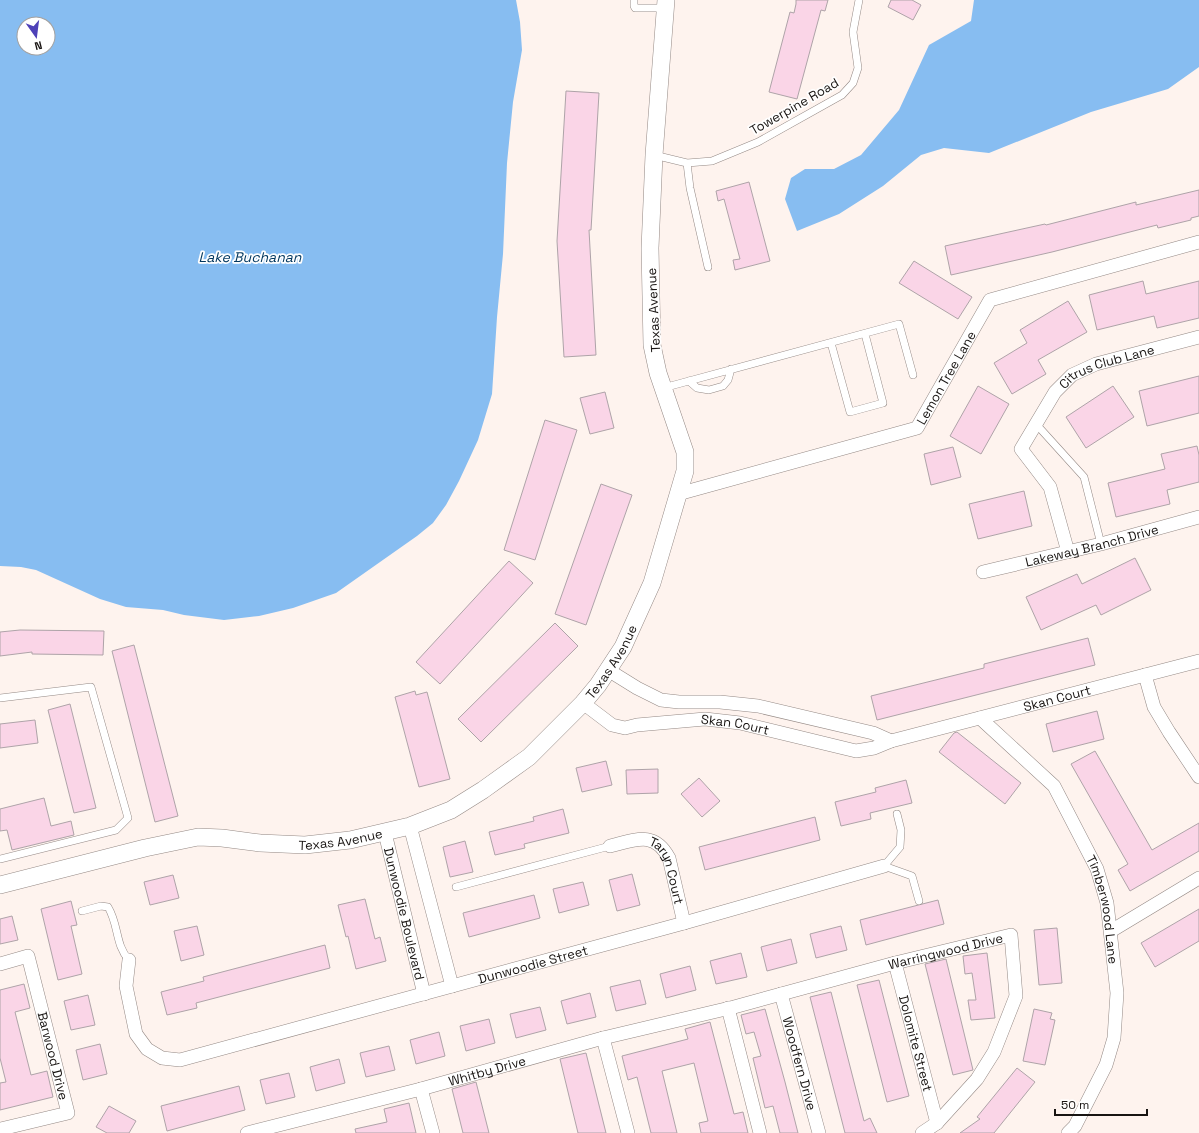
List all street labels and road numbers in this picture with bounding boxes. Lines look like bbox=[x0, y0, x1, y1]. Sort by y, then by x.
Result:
street label: Towerpine Road bbox=[747, 74, 842, 139]
street label: Texas Avenue bbox=[643, 267, 664, 353]
street label: Lemon Tree Lane bbox=[913, 328, 980, 428]
street label: Citrus Club Lane bbox=[1055, 341, 1156, 392]
street label: Lakeway Branch Drive bbox=[1024, 521, 1160, 571]
street label: Texas Avenue bbox=[582, 622, 641, 703]
street label: Skan Court bbox=[1022, 681, 1093, 715]
street label: Skan Court bbox=[700, 711, 771, 739]
street label: Texas Avenue bbox=[298, 825, 384, 854]
street label: Taryn Court bbox=[647, 833, 687, 906]
street label: Dunwoodie Boulevard bbox=[380, 846, 428, 982]
street label: Timberwood Lane bbox=[1082, 852, 1122, 965]
street label: Warringwood Drive bbox=[886, 929, 1005, 973]
street label: Dunwoodie Street bbox=[476, 942, 590, 988]
street label: Dolomite Street bbox=[895, 993, 936, 1093]
street label: Barwood Drive bbox=[34, 1010, 72, 1102]
street label: Woodfern Drive bbox=[779, 1015, 820, 1112]
street label: Whitby Drive bbox=[447, 1052, 528, 1090]

